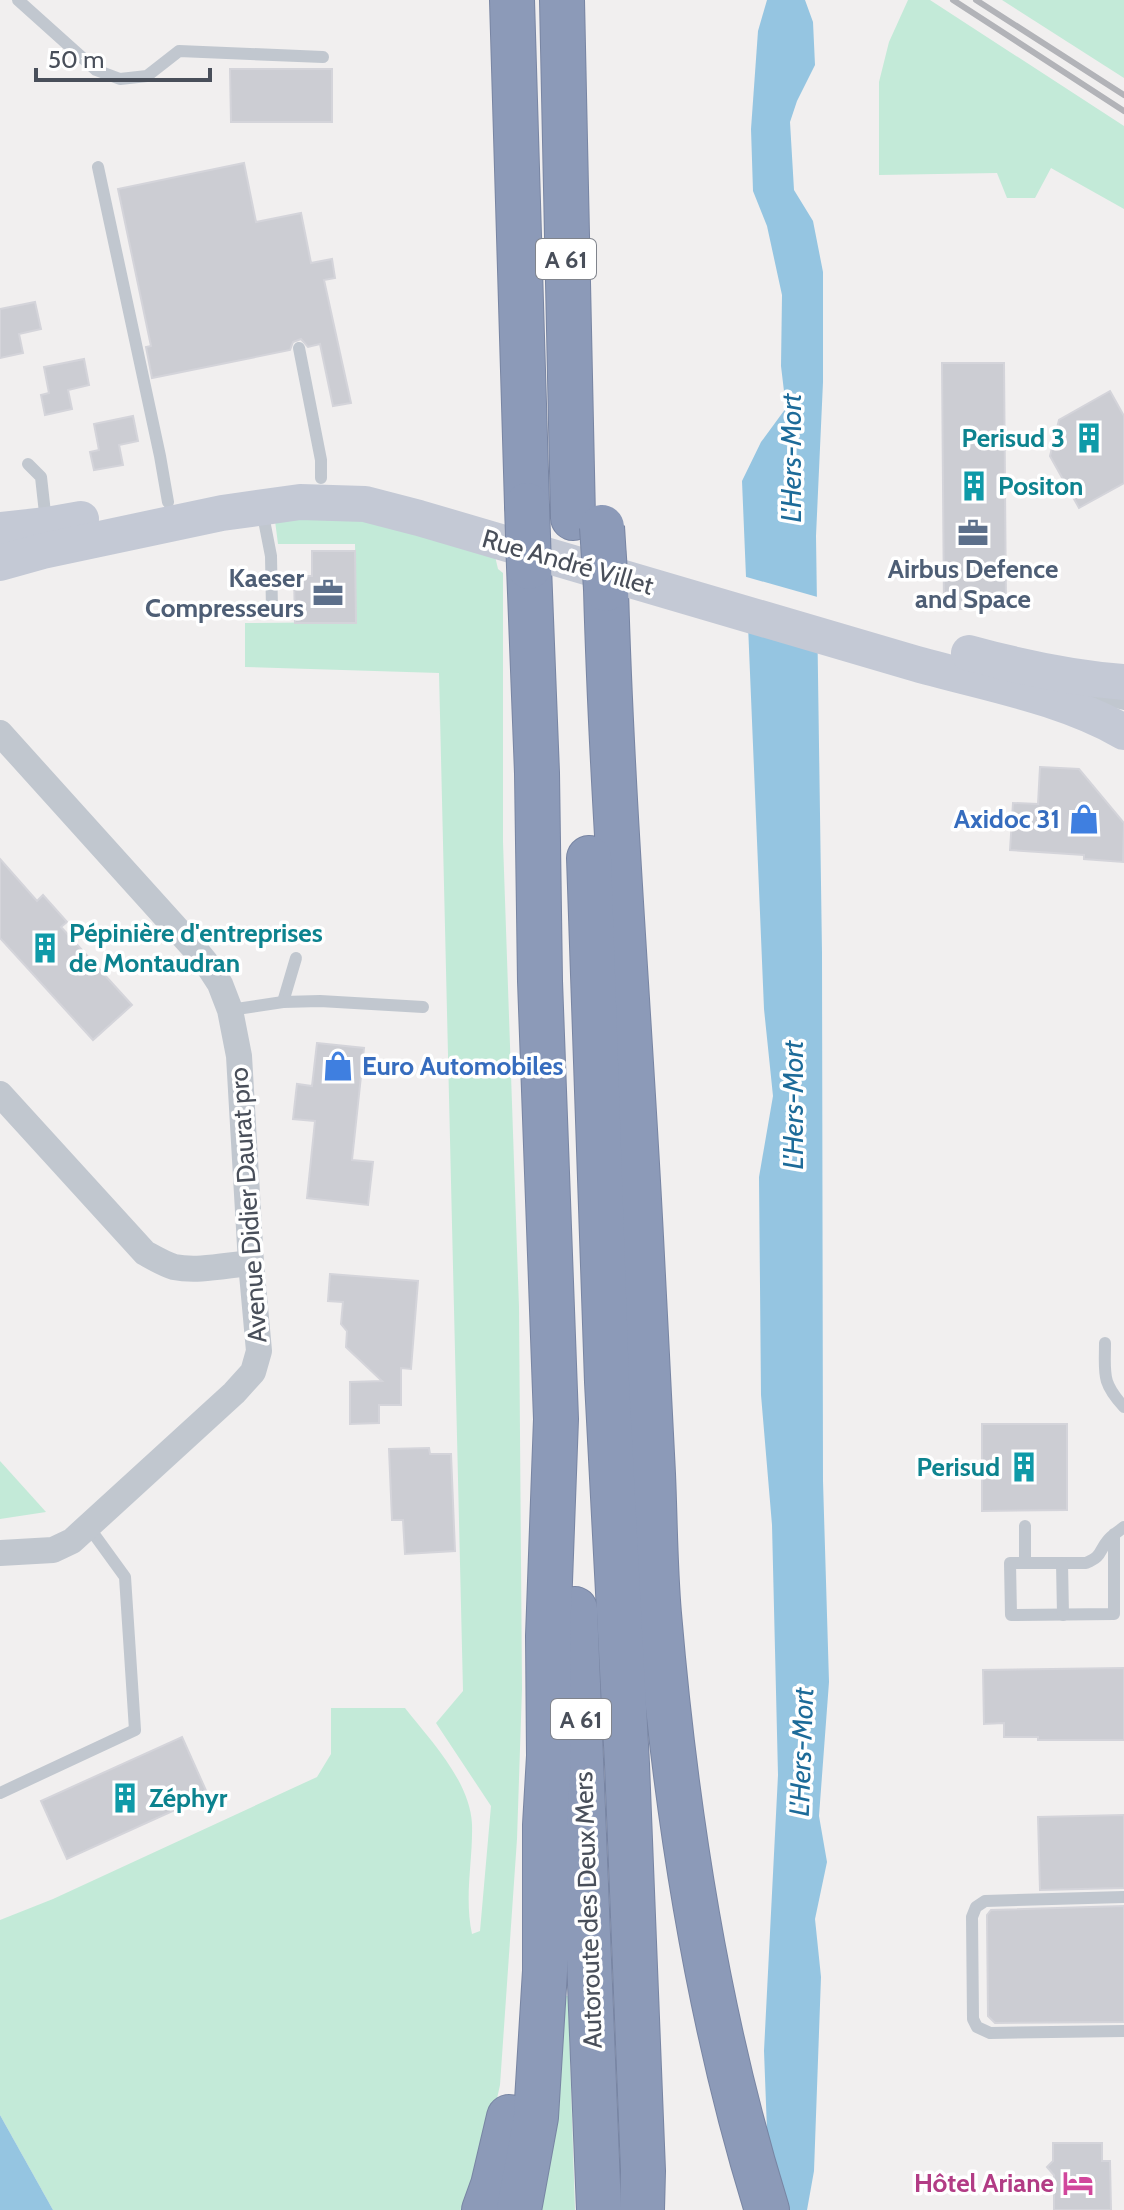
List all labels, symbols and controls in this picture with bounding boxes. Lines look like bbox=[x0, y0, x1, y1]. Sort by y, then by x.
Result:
scale bar bbox=[36, 32, 210, 82]
text: 50 m bbox=[48, 45, 104, 74]
road number: A 61 bbox=[536, 239, 596, 279]
water label: L'Hers-Mort bbox=[774, 393, 808, 522]
building icon: Perisud 3 bbox=[1072, 421, 1106, 455]
place label: Perisud 3 bbox=[962, 422, 1065, 454]
building icon: Positon bbox=[957, 469, 991, 503]
place label: Positon bbox=[998, 470, 1083, 502]
office icon: Airbus Defence and Space bbox=[956, 516, 990, 550]
street label: Rue André Villet bbox=[479, 522, 658, 602]
place label: Airbus Defence and Space bbox=[888, 553, 1058, 615]
place label: Kaeser Compresseurs bbox=[145, 562, 304, 624]
office icon: Kaeser Compresseurs bbox=[311, 576, 345, 610]
shop icon: Axidoc 31 bbox=[1067, 802, 1101, 836]
place label: Axidoc 31 bbox=[954, 803, 1060, 835]
place label: Pépinière d'entreprises de Montaudran bbox=[69, 917, 323, 979]
building icon: Pépinière d'entreprises de Montaudran bbox=[28, 931, 62, 965]
water label: L'Hers-Mort bbox=[776, 1040, 810, 1169]
shop icon: Euro Automobiles bbox=[321, 1049, 355, 1083]
place label: Euro Automobiles bbox=[362, 1050, 563, 1082]
street label: Avenue Didier Daurat pro bbox=[222, 1066, 274, 1344]
building icon: Perisud bbox=[1007, 1450, 1041, 1484]
place label: Perisud bbox=[916, 1451, 1000, 1483]
water label: L'Hers-Mort bbox=[782, 1686, 820, 1817]
road number: A 61 bbox=[551, 1699, 611, 1739]
street label: Autoroute des Deux Mers bbox=[567, 1771, 609, 2049]
building icon: Zéphyr bbox=[108, 1781, 142, 1815]
place label: Zéphyr bbox=[149, 1782, 228, 1814]
hotel icon: Hôtel Ariane bbox=[1061, 2166, 1095, 2200]
place label: Hôtel Ariane bbox=[914, 2167, 1054, 2199]

